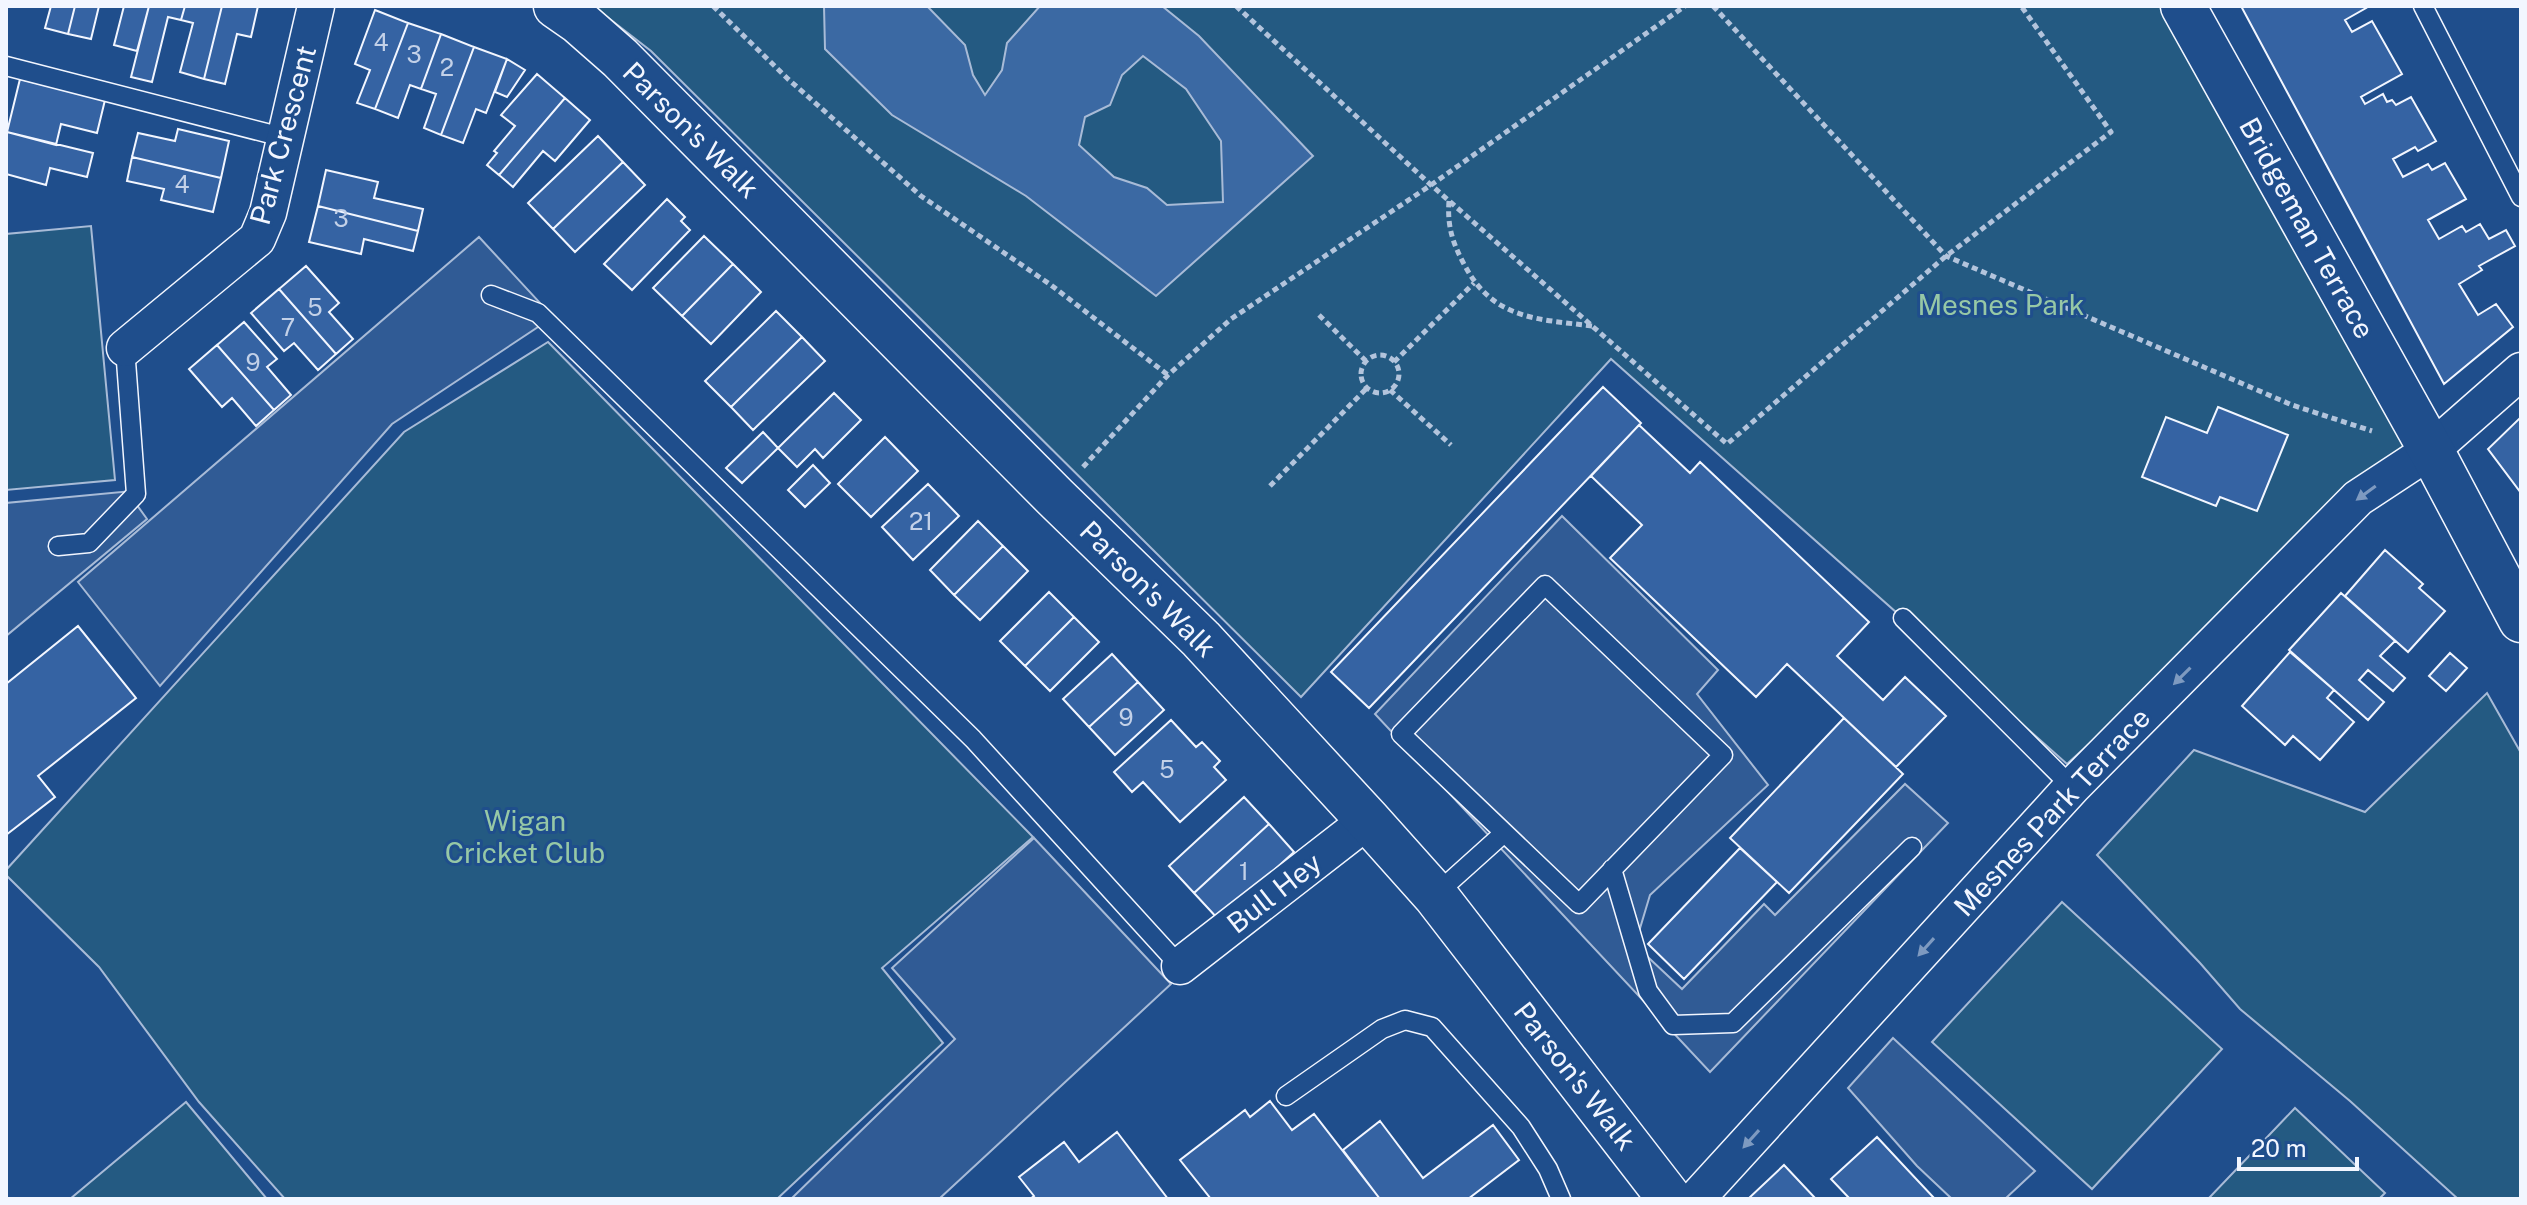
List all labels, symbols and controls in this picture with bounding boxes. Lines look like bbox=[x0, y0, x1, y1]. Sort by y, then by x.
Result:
house number: 4 bbox=[373, 28, 389, 56]
house number: 3 bbox=[406, 40, 422, 68]
street label: Park Crescent bbox=[243, 42, 322, 228]
house number: 2 bbox=[440, 53, 454, 81]
street label: Parson's Walk bbox=[617, 55, 766, 204]
street label: Bridgeman Terrace bbox=[2233, 112, 2382, 344]
house number: 4 bbox=[174, 170, 190, 198]
house number: 3 bbox=[333, 204, 349, 232]
park label: Mesnes Park bbox=[1917, 288, 2085, 321]
house number: 5 bbox=[307, 293, 323, 321]
house number: 7 bbox=[281, 313, 295, 341]
house number: 9 bbox=[246, 348, 261, 376]
one-way arrow bbox=[2355, 485, 2376, 500]
house number: 21 bbox=[909, 507, 933, 535]
street label: Parson's Walk bbox=[1074, 514, 1223, 663]
one-way arrow bbox=[2173, 666, 2191, 685]
street label: Mesnes Park Terrace bbox=[1947, 701, 2157, 922]
house number: 9 bbox=[1119, 703, 1134, 731]
house number: 5 bbox=[1159, 755, 1175, 783]
park label: Wigan Cricket Club bbox=[445, 804, 605, 869]
street label: Bull Hey bbox=[1220, 846, 1327, 940]
house number: 1 bbox=[1239, 857, 1249, 885]
one-way arrow bbox=[1918, 937, 1936, 956]
street label: Parson's Walk bbox=[1507, 995, 1643, 1156]
scale bar bbox=[2239, 1121, 2357, 1171]
one-way arrow bbox=[1742, 1129, 1760, 1148]
text: 20 m bbox=[2251, 1134, 2307, 1162]

